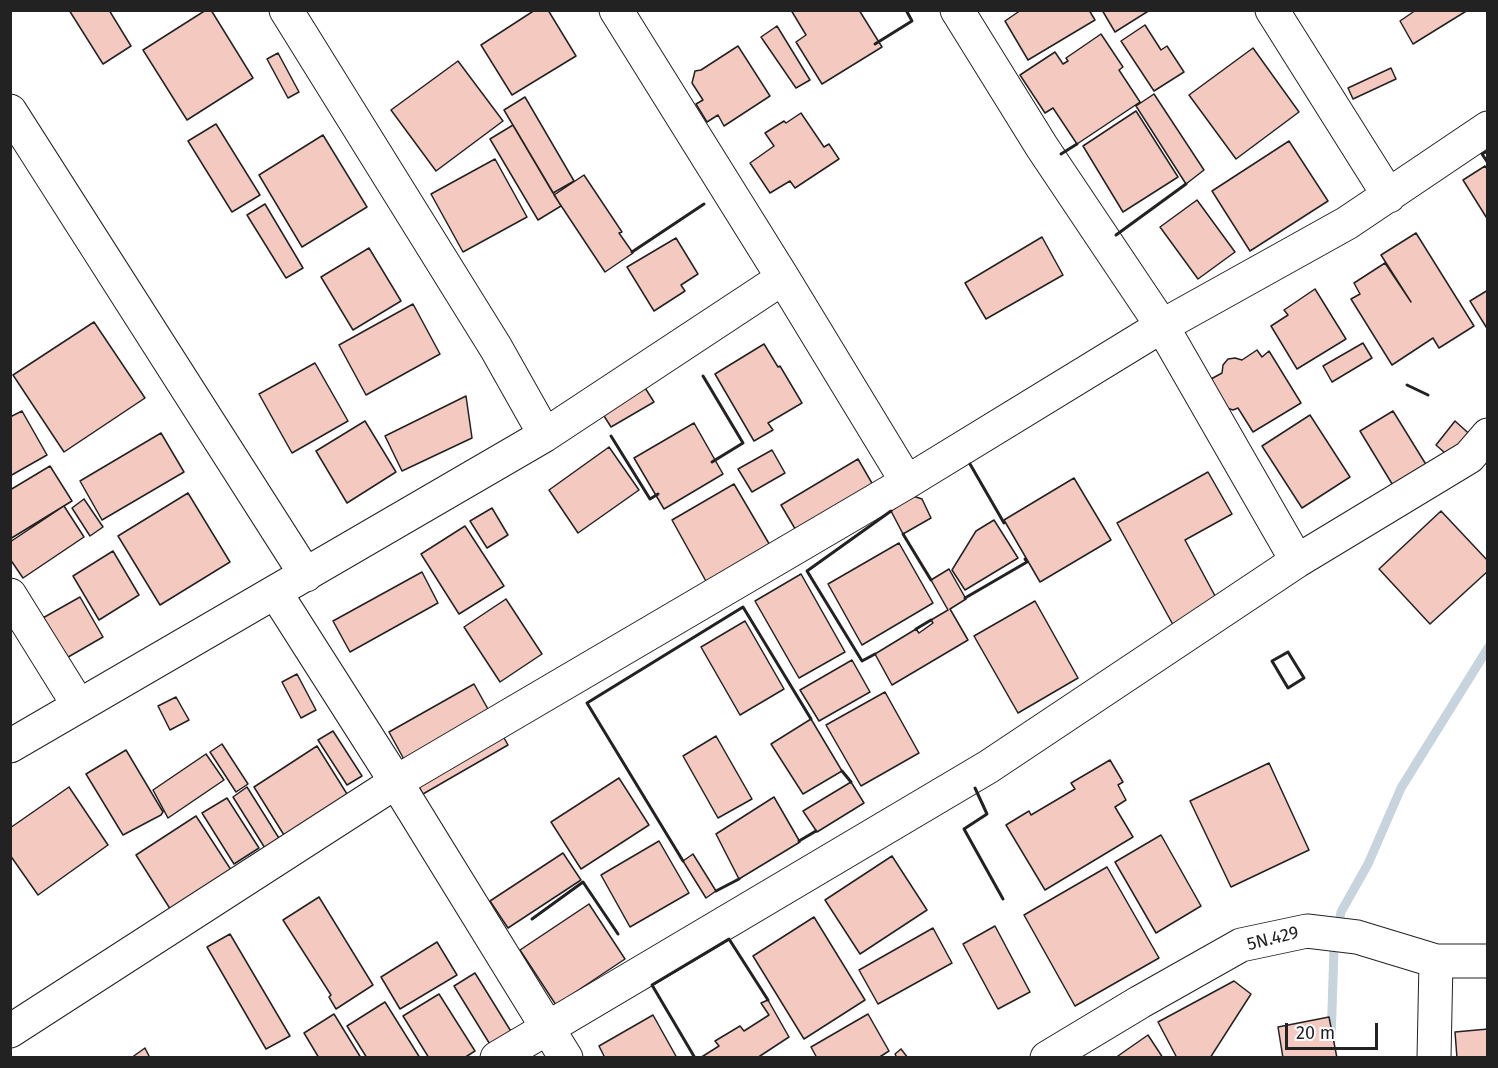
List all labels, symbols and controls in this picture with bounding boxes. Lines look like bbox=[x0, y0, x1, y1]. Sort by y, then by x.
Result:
street label: 5N.429 bbox=[1245, 922, 1301, 956]
scale bar bbox=[1288, 1011, 1381, 1049]
text: 20 m bbox=[1296, 1022, 1335, 1044]

